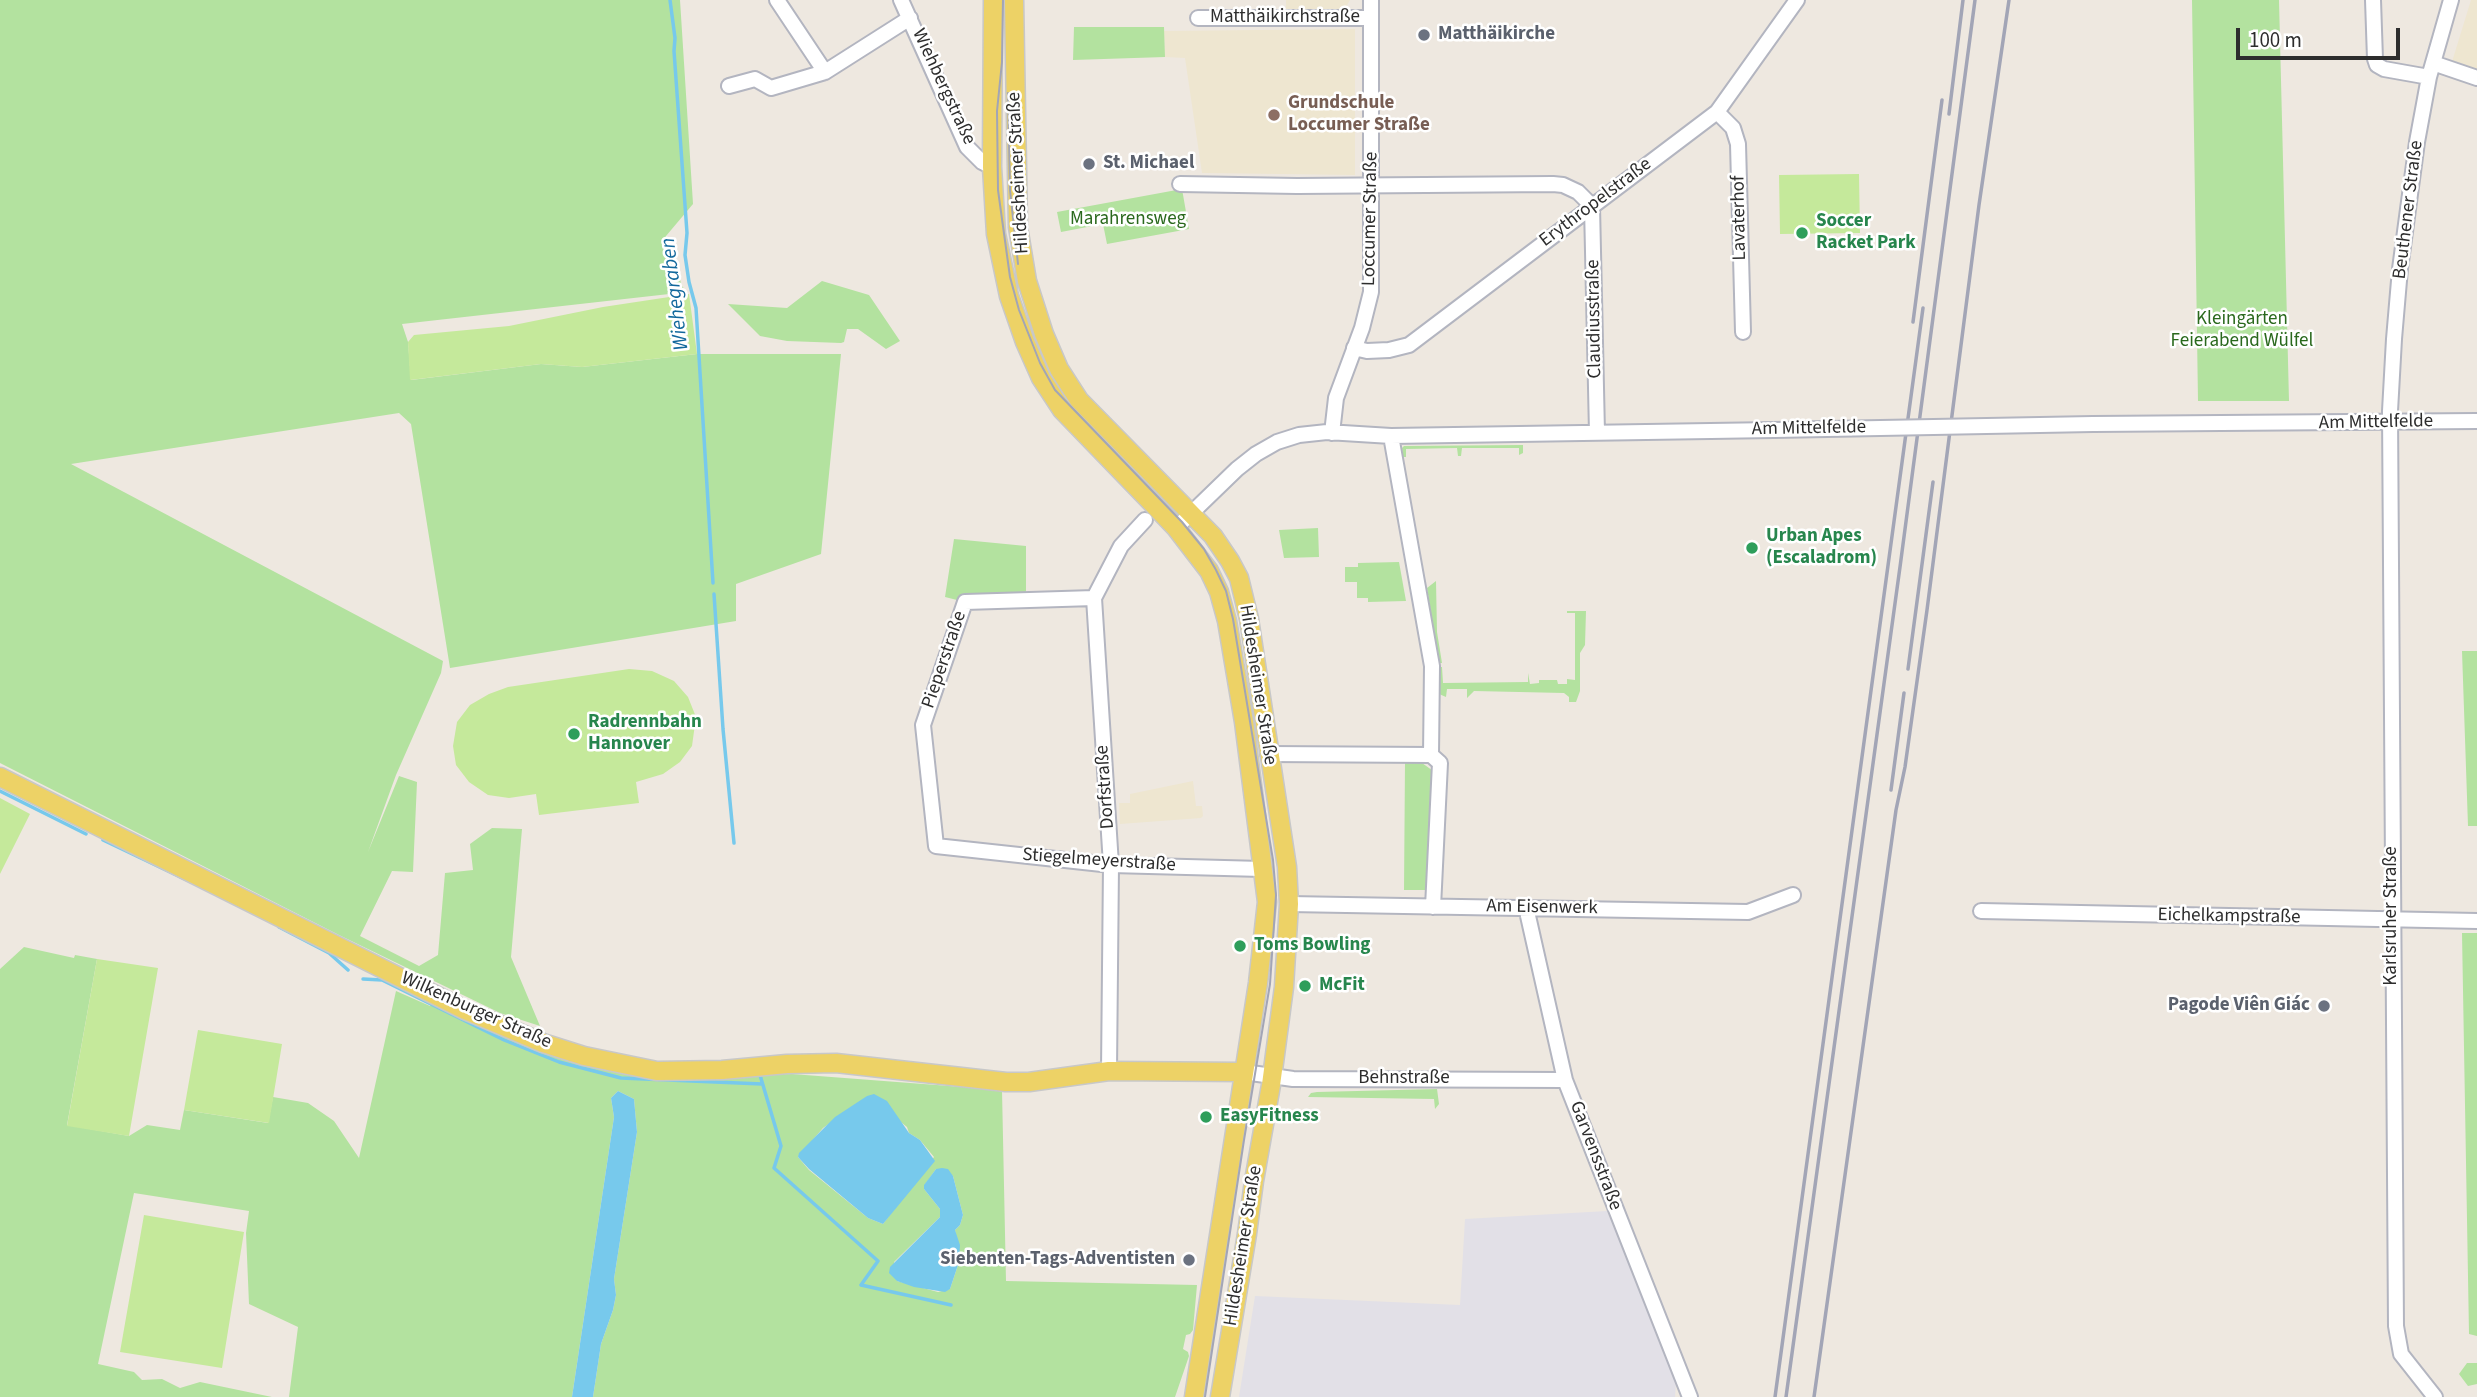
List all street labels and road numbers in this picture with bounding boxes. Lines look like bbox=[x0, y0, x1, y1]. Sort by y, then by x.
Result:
street label: Matthäikirchstraße bbox=[1210, 7, 1360, 29]
street label: Wiehbergstraße bbox=[906, 25, 980, 149]
street label: Hildesheimer Straße bbox=[1003, 91, 1035, 255]
street label: Beuthener Straße bbox=[2389, 139, 2429, 281]
street label: Loccumer Straße bbox=[1358, 152, 1384, 286]
street label: Erythropelstraße bbox=[1536, 153, 1656, 253]
street label: Lavaterhof bbox=[1728, 175, 1752, 261]
street label: Claudiusstraße bbox=[1583, 259, 1607, 379]
street label: Am Mittelfelde bbox=[2319, 411, 2433, 435]
street label: Am Mittelfelde bbox=[1752, 417, 1866, 441]
street label: Hildesheimer Straße bbox=[1233, 603, 1281, 767]
street label: Pieperstraße bbox=[918, 608, 972, 712]
street label: Dorfstraße bbox=[1092, 744, 1120, 830]
street label: Stiegelmeyerstraße bbox=[1022, 844, 1176, 878]
street label: Karlsruher Straße bbox=[2381, 846, 2403, 986]
street label: Am Eisenwerk bbox=[1486, 896, 1598, 920]
street label: Eichelkampstraße bbox=[2157, 904, 2301, 930]
street label: Wilkenburger Straße bbox=[397, 968, 555, 1054]
street label: Behnstraße bbox=[1358, 1068, 1450, 1090]
street label: Garvensstraße bbox=[1564, 1098, 1626, 1214]
street label: Hildesheimer Straße bbox=[1220, 1164, 1268, 1328]

